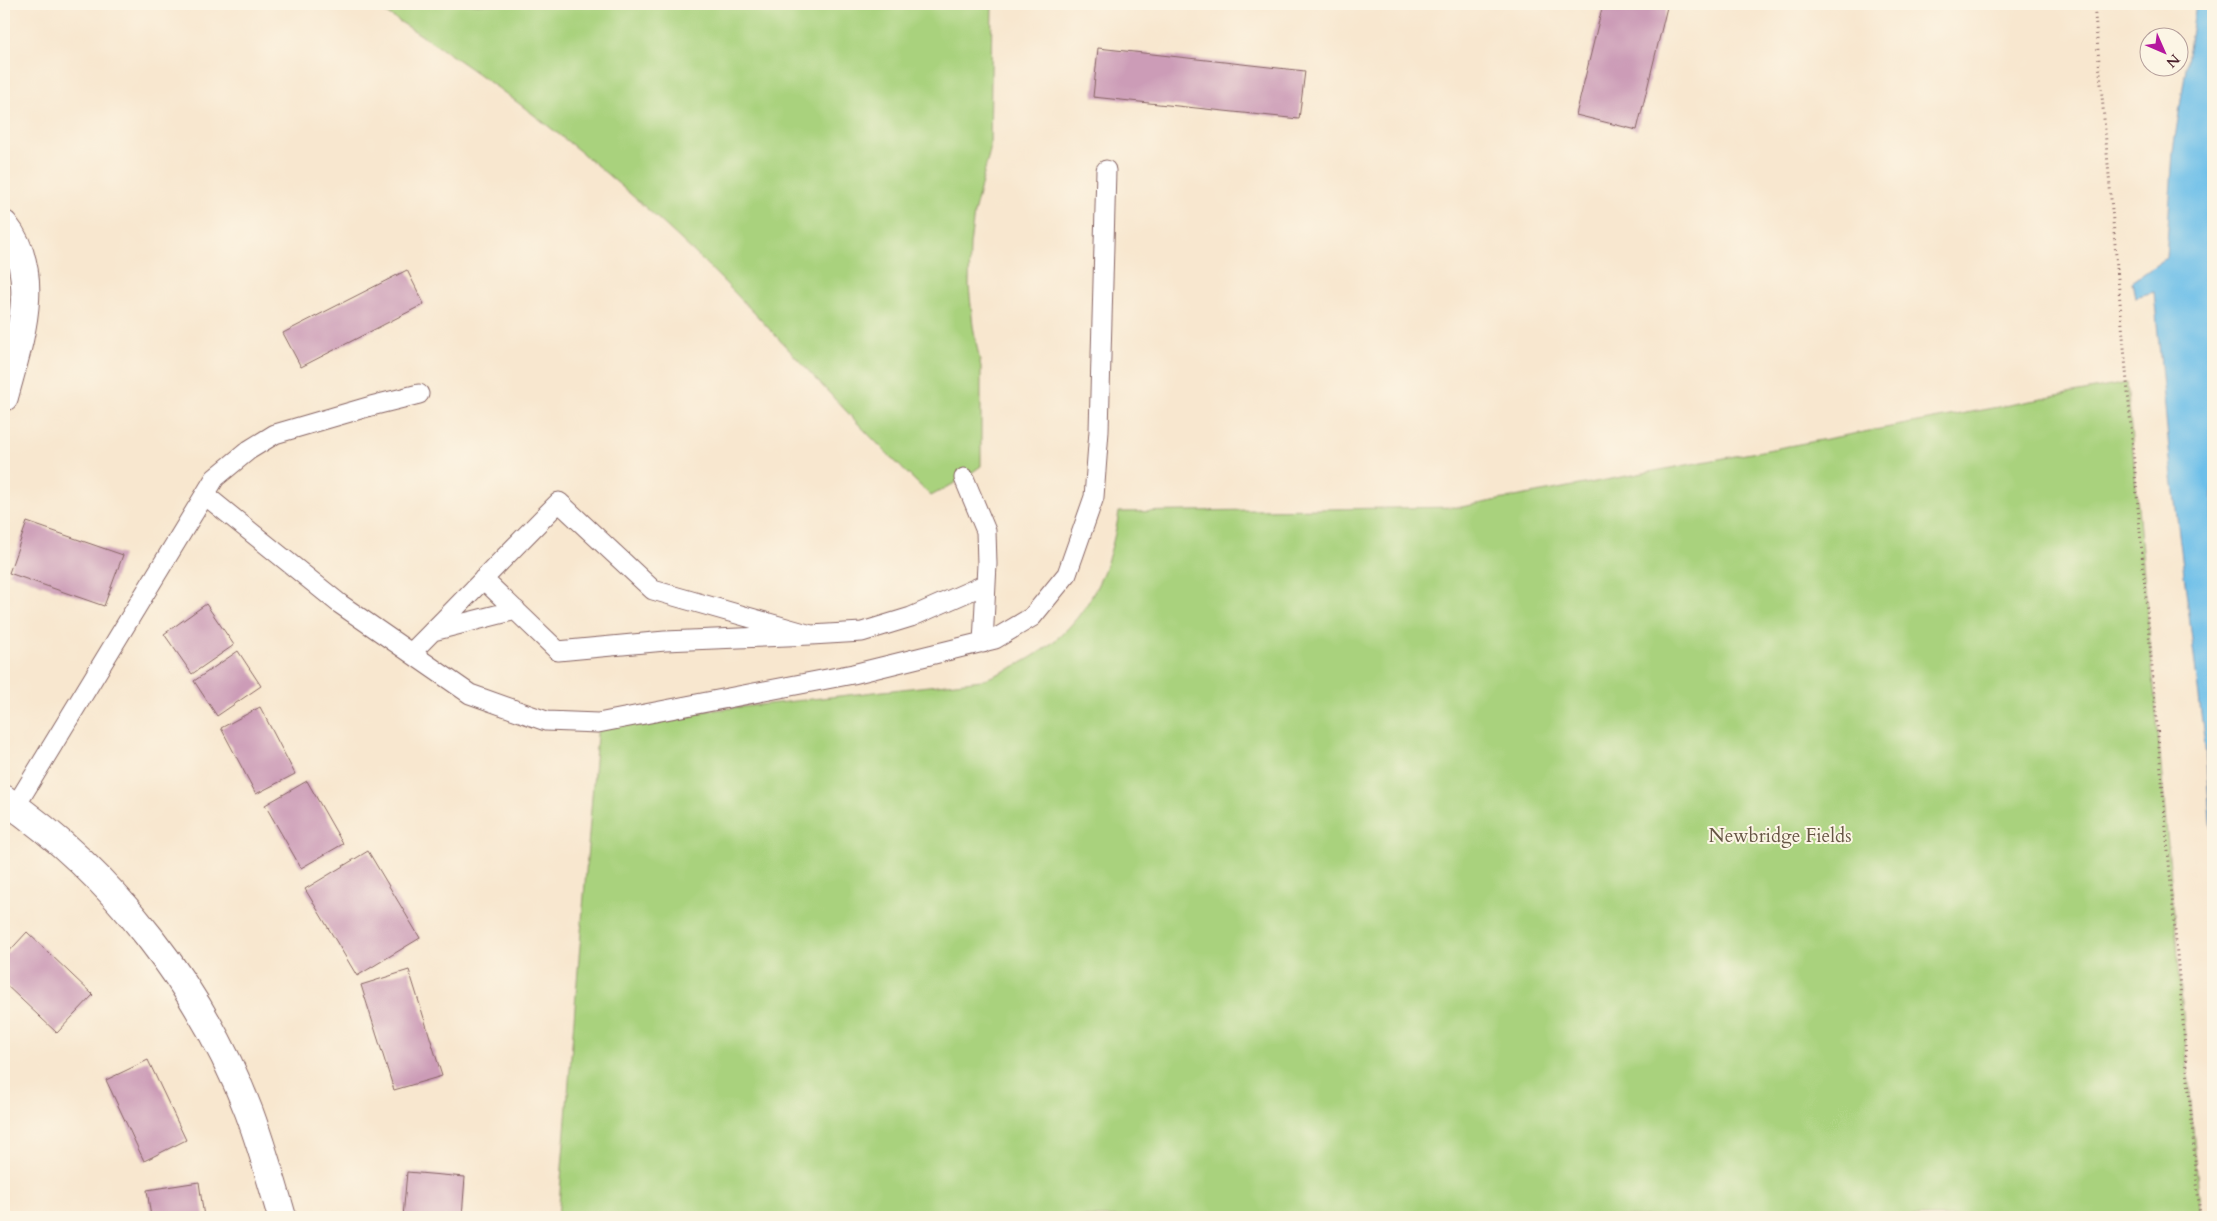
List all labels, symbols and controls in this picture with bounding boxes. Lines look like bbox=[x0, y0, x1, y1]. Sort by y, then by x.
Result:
north arrow bbox=[2140, 28, 2190, 78]
text: N bbox=[2162, 50, 2184, 72]
park label: Newbridge Fields bbox=[1708, 823, 1852, 849]

